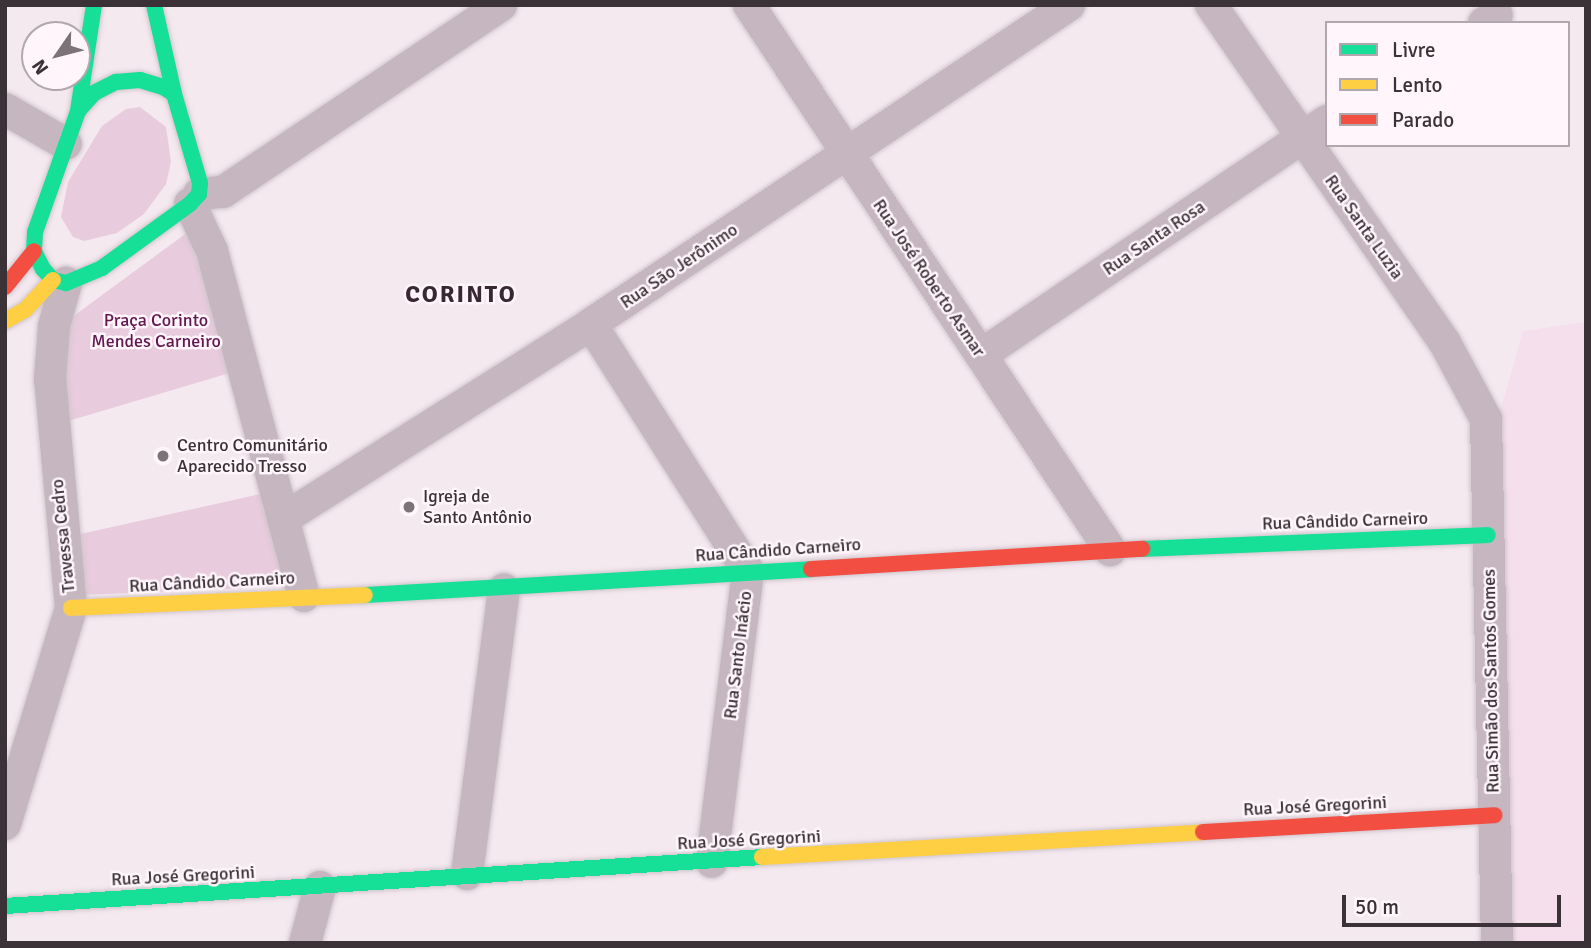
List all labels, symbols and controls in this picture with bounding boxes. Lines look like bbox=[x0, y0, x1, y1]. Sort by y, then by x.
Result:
north arrow bbox=[21, 21, 91, 91]
legend bbox=[1325, 21, 1570, 147]
text: Livre bbox=[1392, 37, 1435, 63]
text: N bbox=[27, 55, 54, 79]
text: Lento bbox=[1392, 72, 1442, 98]
text: Parado bbox=[1392, 107, 1454, 133]
street label: Rua Santa Luzia bbox=[1320, 171, 1408, 283]
street label: Rua José Roberto Asmar bbox=[868, 195, 990, 361]
street label: Rua Santa Rosa bbox=[1099, 196, 1209, 280]
street label: Rua São Jerônimo bbox=[616, 219, 742, 313]
district label: CORINTO bbox=[406, 281, 516, 309]
park label: Praça Corinto Mendes Carneiro bbox=[91, 310, 221, 352]
place label: Centro Comunitário Aparecido Tresso bbox=[177, 435, 328, 478]
marker: Centro Comunitário Aparecido Tresso bbox=[155, 448, 171, 464]
street label: Travessa Cedro bbox=[46, 478, 80, 594]
place label: Igreja de Santo Antônio bbox=[423, 486, 532, 528]
marker: Igreja de Santo Antônio bbox=[401, 499, 417, 515]
street label: Rua Cândido Carneiro bbox=[1262, 507, 1428, 535]
street label: Rua Cândido Carneiro bbox=[694, 533, 862, 567]
street label: Rua Cândido Carneiro bbox=[128, 567, 296, 597]
street label: Rua Simão dos Santos Gomes bbox=[1478, 569, 1504, 793]
street label: Rua Santo Inácio bbox=[719, 590, 757, 720]
street label: Rua José Gregorini bbox=[1243, 791, 1387, 821]
street label: Rua José Gregorini bbox=[677, 825, 821, 855]
street label: Rua José Gregorini bbox=[111, 861, 255, 891]
scale bar bbox=[1346, 881, 1565, 925]
text: 50 m bbox=[1355, 894, 1399, 920]

